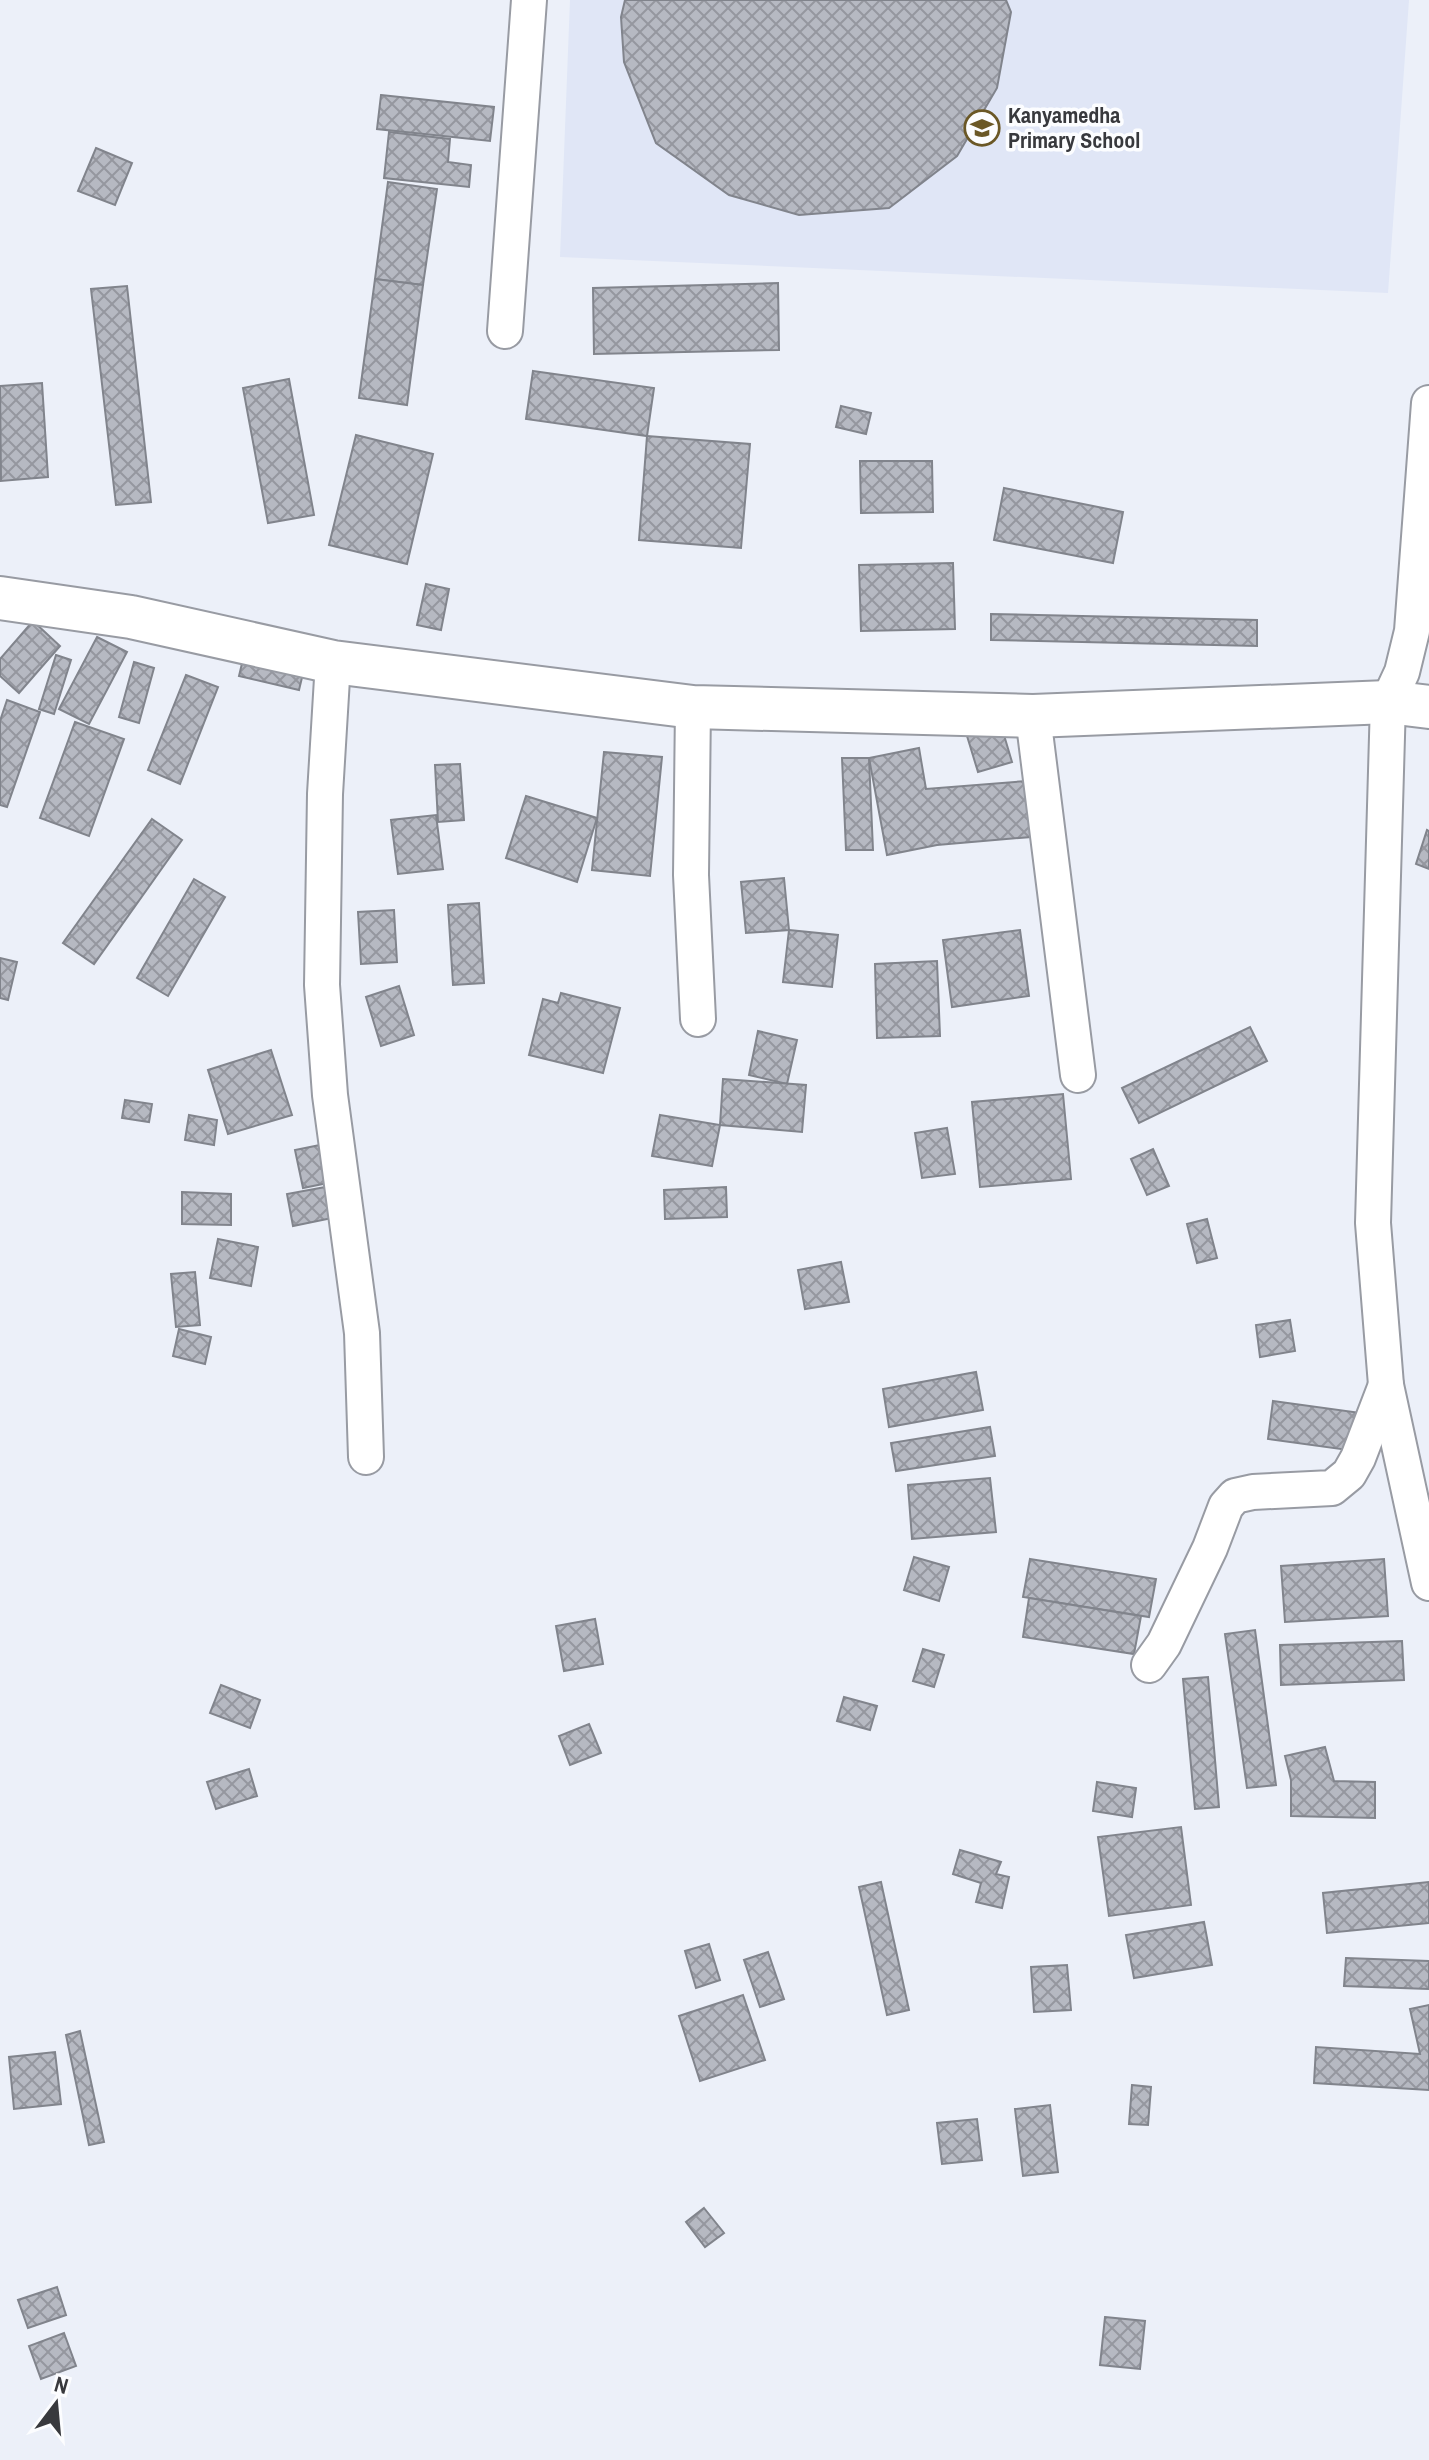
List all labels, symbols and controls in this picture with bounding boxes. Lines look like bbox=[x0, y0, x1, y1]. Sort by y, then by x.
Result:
place label: Kanyamedha Primary School bbox=[1008, 100, 1140, 155]
school or university icon: Kanyamedha Primary School bbox=[963, 109, 1001, 147]
north arrow bbox=[16, 2364, 96, 2444]
text: N bbox=[51, 2369, 72, 2401]

